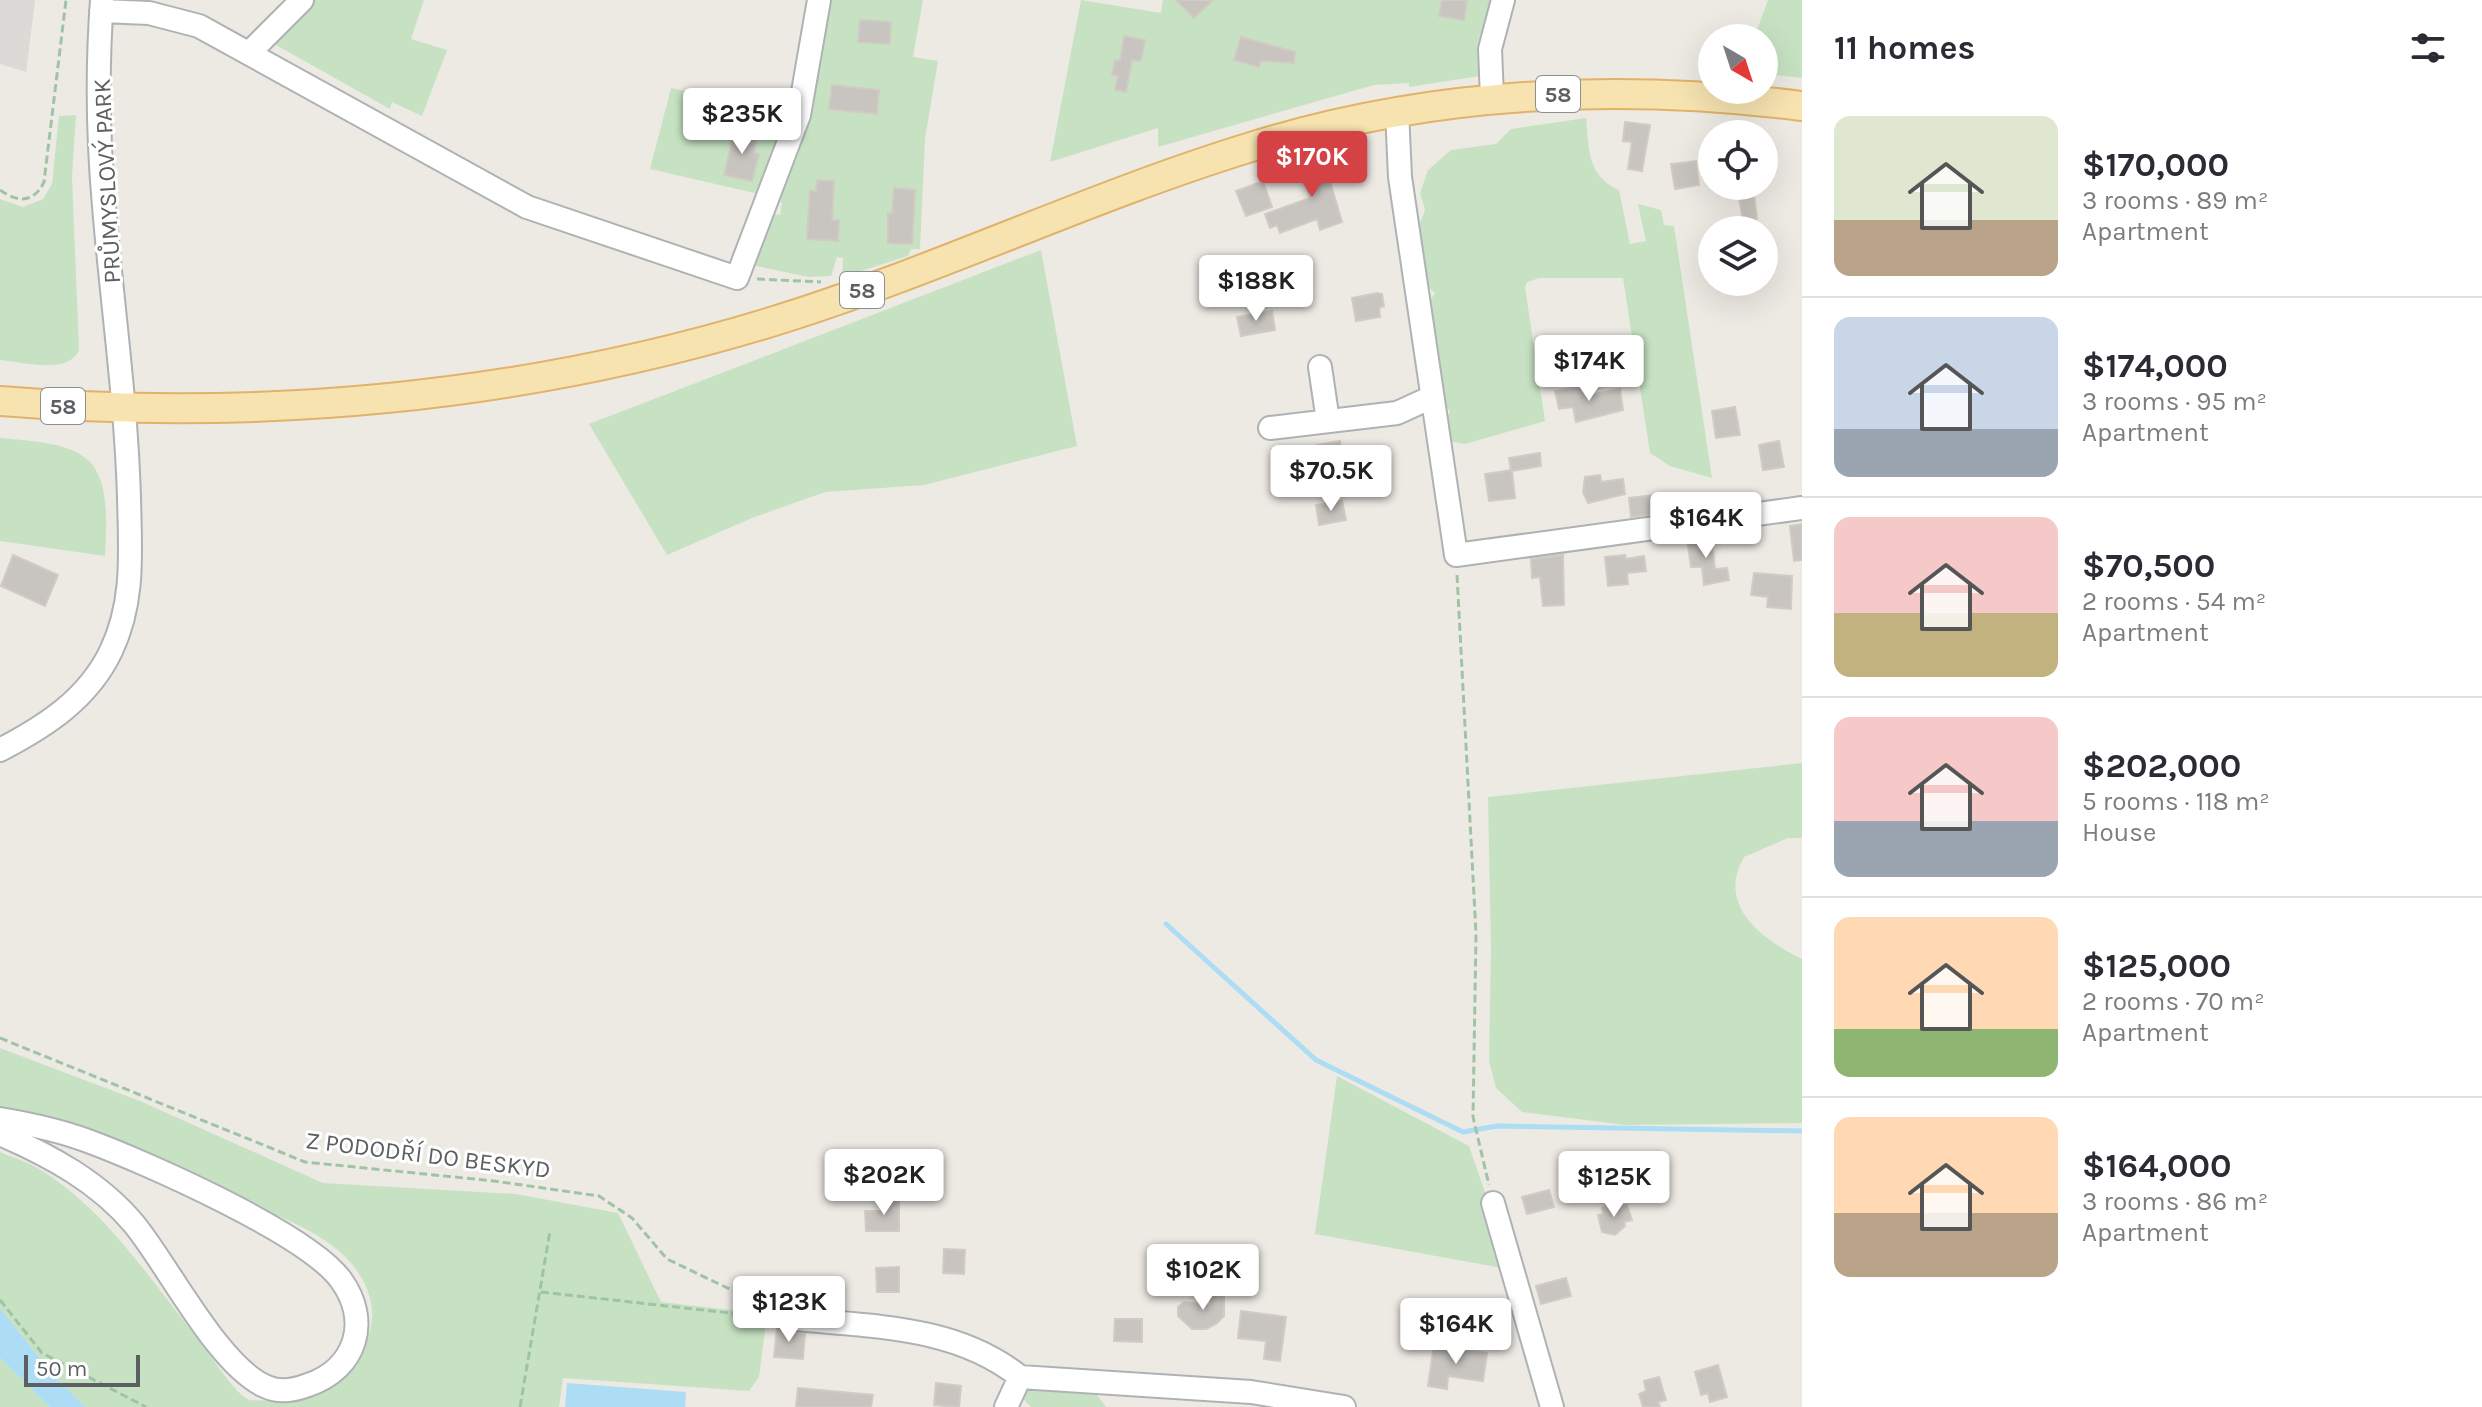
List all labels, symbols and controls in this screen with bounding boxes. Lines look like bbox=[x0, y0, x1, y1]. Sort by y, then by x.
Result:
north arrow bbox=[1698, 24, 1778, 104]
map controls bbox=[1698, 24, 1778, 296]
icon: filters bbox=[2406, 26, 2450, 70]
text: 11 homes bbox=[1834, 28, 1976, 68]
road number: 58 bbox=[1536, 76, 1580, 112]
street label: PRŮMYSLOVÝ PARK bbox=[87, 77, 126, 284]
pin: $235K bbox=[686, 88, 798, 156]
text: $235K bbox=[701, 98, 783, 129]
button: locate bbox=[1698, 120, 1778, 200]
pin: $170K bbox=[1256, 131, 1368, 199]
text: $170K bbox=[1275, 141, 1349, 172]
text: $170,000 bbox=[2082, 145, 2229, 185]
icon: home bbox=[1898, 148, 1994, 244]
text: 3 rooms · 89 m² bbox=[2082, 185, 2268, 216]
button: layers bbox=[1698, 216, 1778, 296]
text: Apartment bbox=[2082, 216, 2209, 247]
pin: $188K bbox=[1200, 255, 1312, 323]
text: $188K bbox=[1217, 265, 1295, 296]
road number: 58 bbox=[840, 272, 884, 308]
pin: $174K bbox=[1533, 335, 1645, 403]
text: $174K bbox=[1553, 345, 1625, 376]
text: $174,000 bbox=[2082, 346, 2228, 386]
icon: home bbox=[1898, 349, 1994, 445]
text: 3 rooms · 95 m² bbox=[2082, 386, 2267, 417]
road number: 58 bbox=[41, 388, 85, 424]
text: Apartment bbox=[2082, 417, 2209, 448]
pin: $70.5K bbox=[1266, 445, 1396, 513]
text: $70.5K bbox=[1288, 455, 1374, 486]
pin: $164K bbox=[1650, 492, 1762, 560]
text: $164K bbox=[1668, 502, 1744, 533]
text: $70,500 bbox=[2082, 546, 2215, 586]
icon: home bbox=[1898, 549, 1994, 645]
text: 2 rooms · 54 m² bbox=[2082, 586, 2266, 617]
text: Apartment bbox=[2082, 617, 2209, 648]
text: $202,000 bbox=[2082, 746, 2241, 786]
icon: home bbox=[1898, 749, 1994, 845]
text: 5 rooms · 118 m² bbox=[2082, 786, 2270, 817]
text: House bbox=[2082, 817, 2156, 848]
text: $125,000 bbox=[2082, 946, 2231, 986]
icon: home bbox=[1898, 949, 1994, 1045]
text: 2 rooms · 70 m² bbox=[2082, 986, 2265, 1017]
text: Apartment bbox=[2082, 1017, 2209, 1048]
street label: Z PODODŘÍ DO BESKYD bbox=[304, 1125, 552, 1184]
text: $164,000 bbox=[2082, 1146, 2232, 1186]
pin: $202K bbox=[828, 1149, 940, 1217]
icon: home bbox=[1898, 1149, 1994, 1245]
pin: $125K bbox=[1558, 1151, 1670, 1219]
text: $202K bbox=[843, 1159, 925, 1190]
text: $125K bbox=[1576, 1161, 1652, 1192]
text: 3 rooms · 86 m² bbox=[2082, 1186, 2268, 1217]
text: Apartment bbox=[2082, 1217, 2209, 1248]
pin: $102K bbox=[1147, 1244, 1259, 1312]
text: $102K bbox=[1165, 1254, 1241, 1285]
pin: $123K bbox=[733, 1276, 845, 1344]
text: $123K bbox=[751, 1286, 827, 1317]
pin: $164K bbox=[1400, 1298, 1512, 1366]
text: $164K bbox=[1418, 1308, 1494, 1339]
scale bar bbox=[24, 1351, 140, 1387]
text: 50 m bbox=[36, 1356, 87, 1382]

